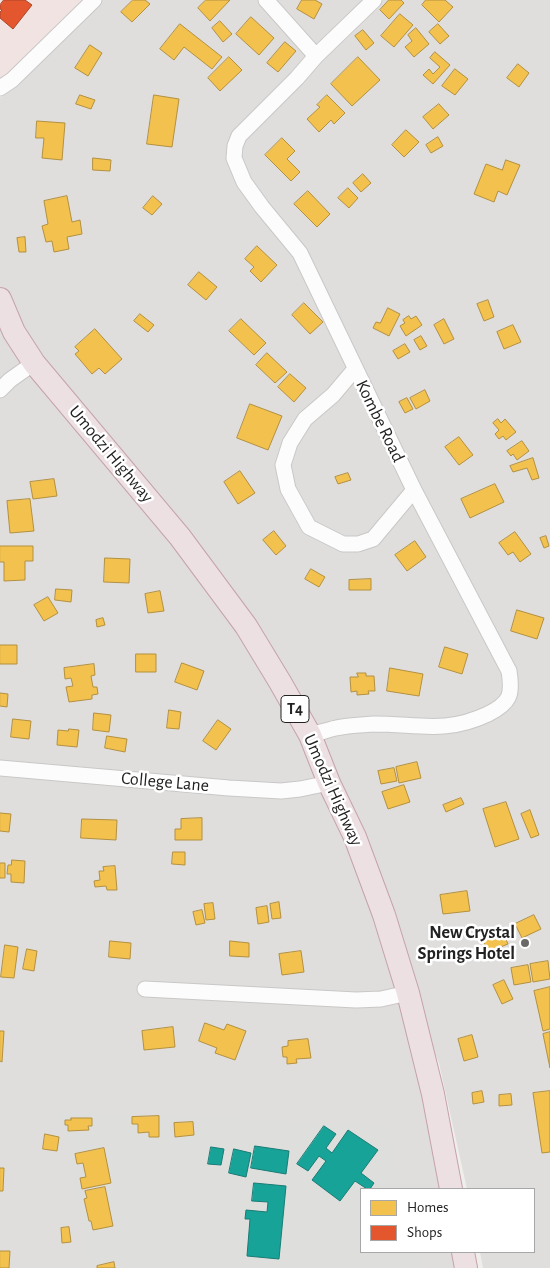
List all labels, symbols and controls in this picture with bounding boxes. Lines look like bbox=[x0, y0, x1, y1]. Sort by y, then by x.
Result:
street label: Kombe Road bbox=[351, 376, 409, 466]
street label: Umodzi Highway bbox=[64, 401, 158, 507]
road number: T4 bbox=[281, 696, 309, 722]
street label: Umodzi Highway bbox=[299, 731, 367, 849]
street label: College Lane bbox=[120, 767, 210, 797]
place label: New Crystal Springs Hotel bbox=[418, 922, 515, 964]
marker: New Crystal Springs Hotel bbox=[519, 937, 531, 949]
legend bbox=[360, 1188, 535, 1253]
text: Homes bbox=[407, 1200, 449, 1215]
text: Shops bbox=[407, 1225, 442, 1240]

